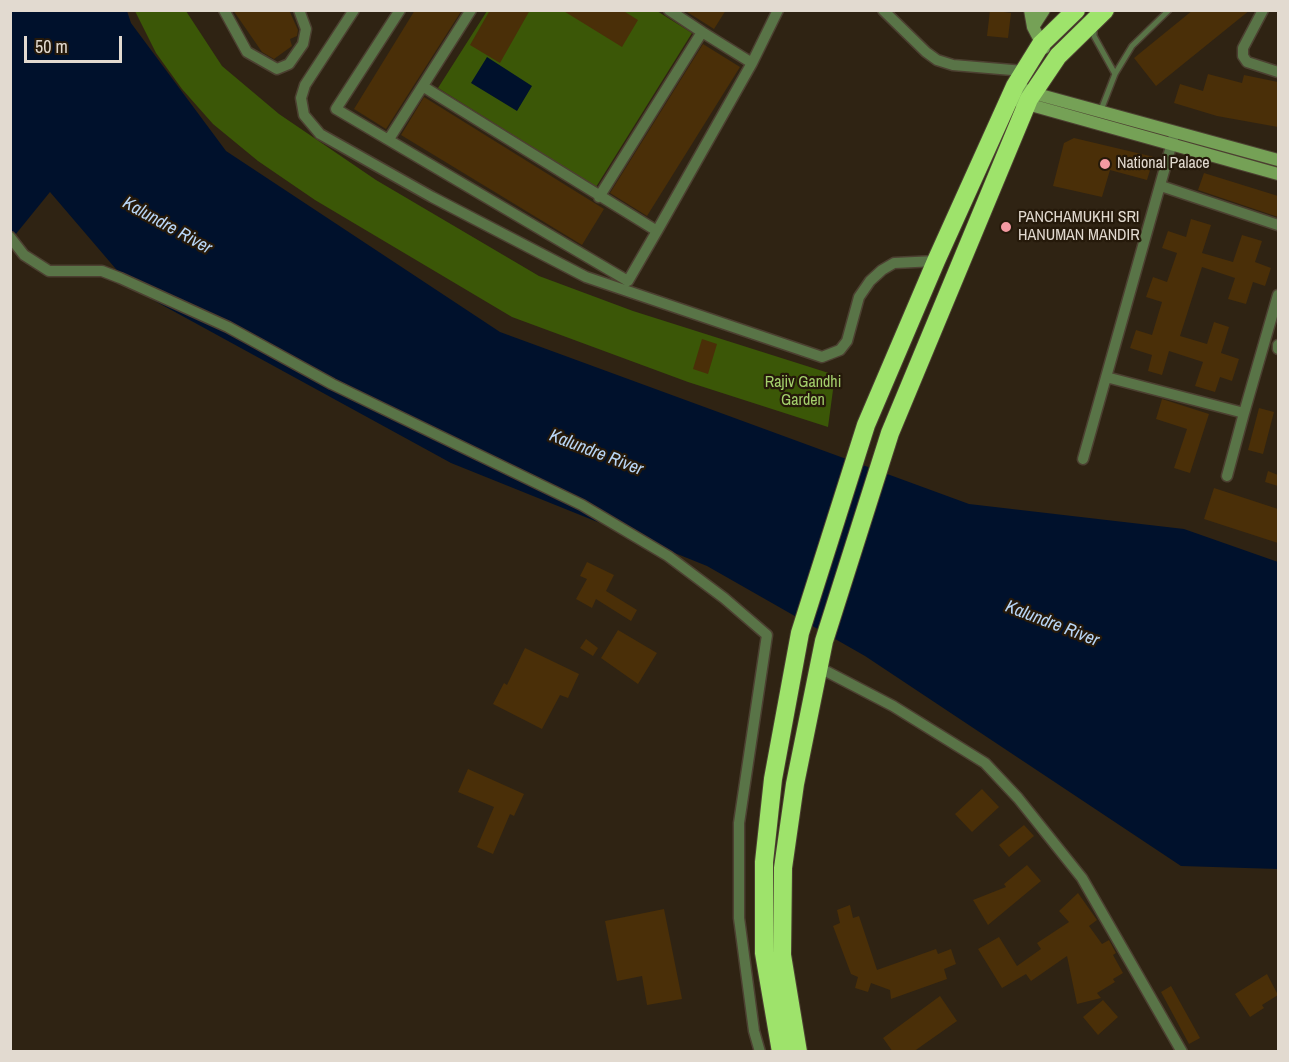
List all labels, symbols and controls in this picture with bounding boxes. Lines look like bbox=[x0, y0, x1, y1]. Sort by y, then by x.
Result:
scale bar bbox=[27, 24, 124, 62]
text: 50 m bbox=[35, 34, 68, 59]
place label: National Palace bbox=[1117, 154, 1210, 174]
marker: National Palace bbox=[1098, 157, 1112, 171]
water label: Kalundre River bbox=[119, 193, 215, 259]
place label: PANCHAMUKHI SRI HANUMAN MANDIR bbox=[1018, 208, 1140, 246]
marker: PANCHAMUKHI SRI HANUMAN MANDIR bbox=[999, 220, 1013, 234]
park label: Rajiv Gandhi Garden bbox=[765, 373, 841, 411]
water label: Kalundre River bbox=[546, 425, 646, 481]
water label: Kalundre River bbox=[1002, 596, 1102, 652]

